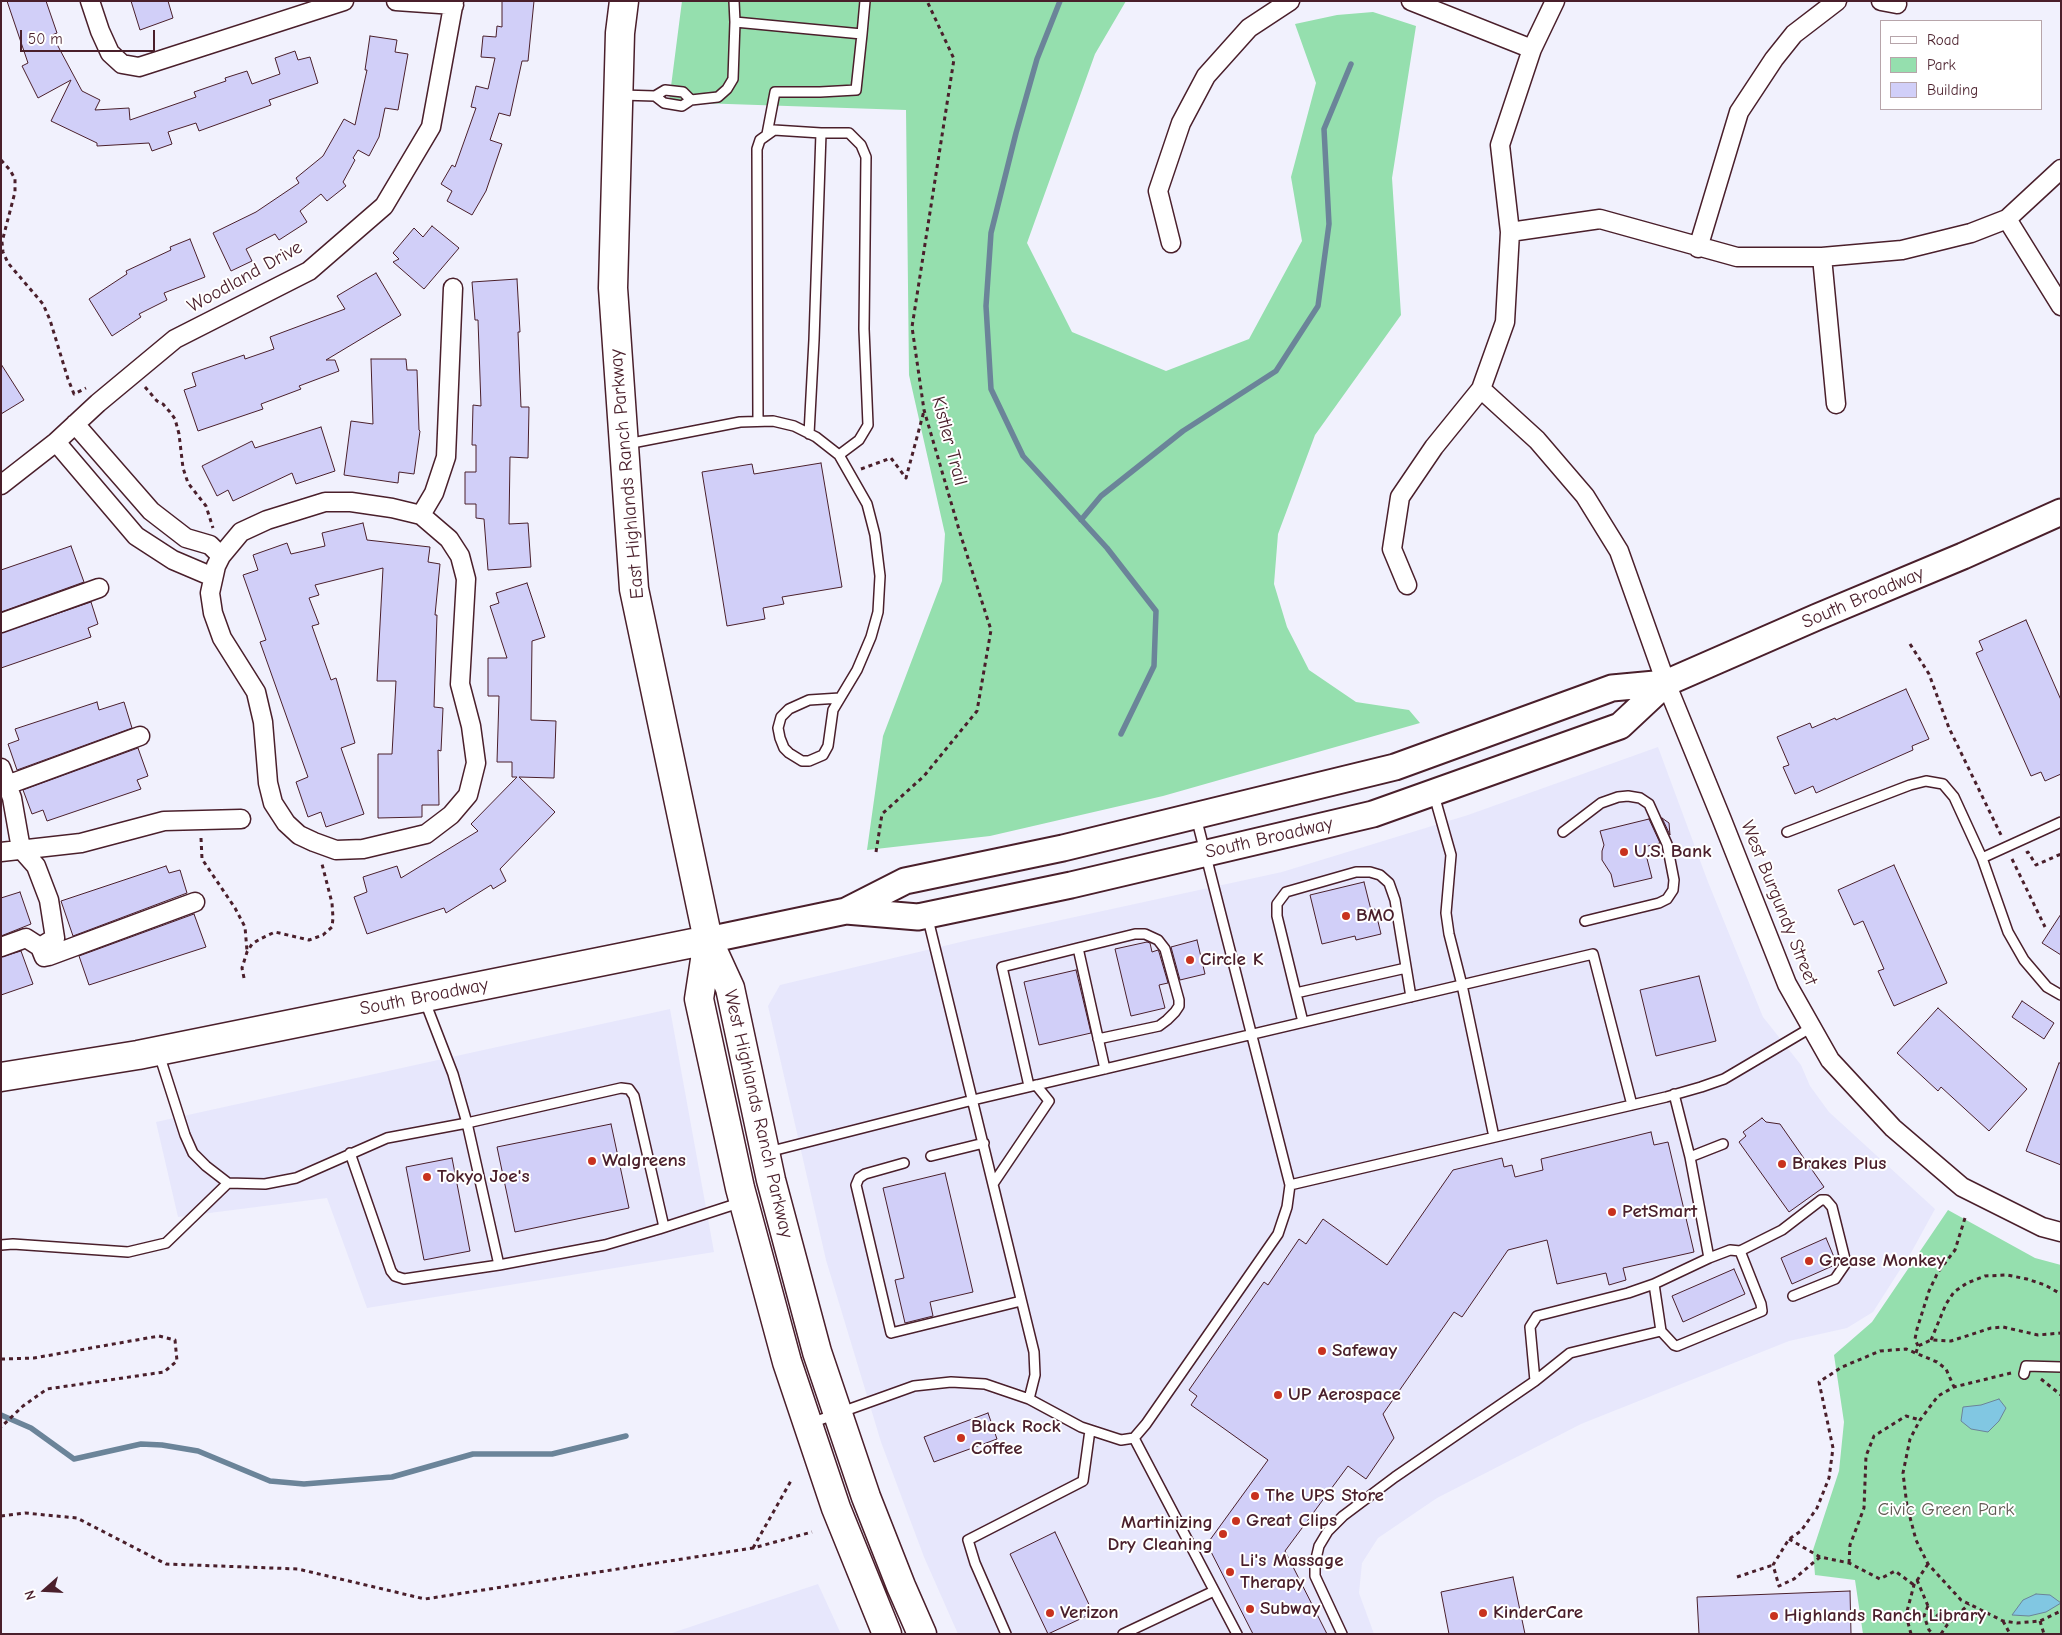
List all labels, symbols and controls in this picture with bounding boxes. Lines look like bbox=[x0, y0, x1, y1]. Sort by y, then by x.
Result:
scale bar bbox=[22, 20, 158, 52]
legend bbox=[1880, 20, 2042, 110]
text: 50 m bbox=[28, 30, 63, 48]
text: Road bbox=[1927, 31, 1959, 49]
text: Park bbox=[1927, 56, 1956, 74]
text: Building bbox=[1927, 81, 1978, 99]
street label: Woodland Drive bbox=[184, 236, 306, 318]
street label: East Highlands Ranch Parkway bbox=[605, 348, 649, 600]
street label: Kistler Trail bbox=[926, 394, 972, 488]
street label: South Broadway bbox=[1799, 562, 1927, 634]
street label: South Broadway bbox=[1203, 812, 1335, 864]
street label: West Burgundy Street bbox=[1736, 817, 1822, 989]
place label: U.S. Bank bbox=[1634, 841, 1712, 863]
marker: U.S. Bank bbox=[1618, 846, 1630, 858]
place label: BMO bbox=[1356, 905, 1395, 927]
marker: BMO bbox=[1340, 910, 1352, 922]
place label: Circle K bbox=[1200, 949, 1263, 971]
marker: Circle K bbox=[1184, 954, 1196, 966]
street label: South Broadway bbox=[358, 973, 490, 1021]
street label: West Highlands Ranch Parkway bbox=[718, 988, 798, 1240]
place label: Walgreens bbox=[602, 1150, 686, 1172]
place label: Brakes Plus bbox=[1792, 1153, 1886, 1175]
marker: Walgreens bbox=[586, 1155, 598, 1167]
marker: Brakes Plus bbox=[1776, 1158, 1788, 1170]
place label: Tokyo Joe's bbox=[437, 1166, 530, 1188]
marker: Tokyo Joe's bbox=[421, 1171, 433, 1183]
place label: PetSmart bbox=[1622, 1201, 1697, 1223]
marker: PetSmart bbox=[1606, 1206, 1618, 1218]
place label: Grease Monkey bbox=[1819, 1250, 1945, 1272]
marker: Grease Monkey bbox=[1803, 1255, 1815, 1267]
place label: Safeway bbox=[1332, 1340, 1397, 1362]
marker: Safeway bbox=[1316, 1345, 1328, 1357]
place label: UP Aerospace bbox=[1288, 1384, 1401, 1406]
marker: UP Aerospace bbox=[1272, 1389, 1284, 1401]
place label: Black Rock Coffee bbox=[971, 1416, 1061, 1460]
marker: Black Rock Coffee bbox=[955, 1432, 967, 1444]
place label: The UPS Store bbox=[1265, 1485, 1384, 1507]
marker: The UPS Store bbox=[1249, 1490, 1261, 1502]
park label: Civic Green Park bbox=[1878, 1499, 2014, 1521]
place label: Great Clips bbox=[1246, 1510, 1337, 1532]
place label: Martinizing Dry Cleaning bbox=[1107, 1512, 1213, 1556]
marker: Great Clips bbox=[1230, 1515, 1242, 1527]
marker: Martinizing Dry Cleaning bbox=[1217, 1528, 1229, 1540]
place label: Li's Massage Therapy bbox=[1240, 1550, 1344, 1594]
north arrow bbox=[20, 1565, 70, 1615]
marker: Li's Massage Therapy bbox=[1224, 1566, 1236, 1578]
text: N bbox=[21, 1588, 40, 1602]
place label: Subway bbox=[1260, 1598, 1320, 1620]
place label: Verizon bbox=[1060, 1602, 1119, 1624]
place label: KinderCare bbox=[1493, 1602, 1583, 1624]
marker: Subway bbox=[1244, 1603, 1256, 1615]
place label: Highlands Ranch Library bbox=[1784, 1605, 1986, 1627]
marker: Verizon bbox=[1044, 1607, 1056, 1619]
marker: KinderCare bbox=[1477, 1607, 1489, 1619]
marker: Highlands Ranch Library bbox=[1768, 1610, 1780, 1622]

